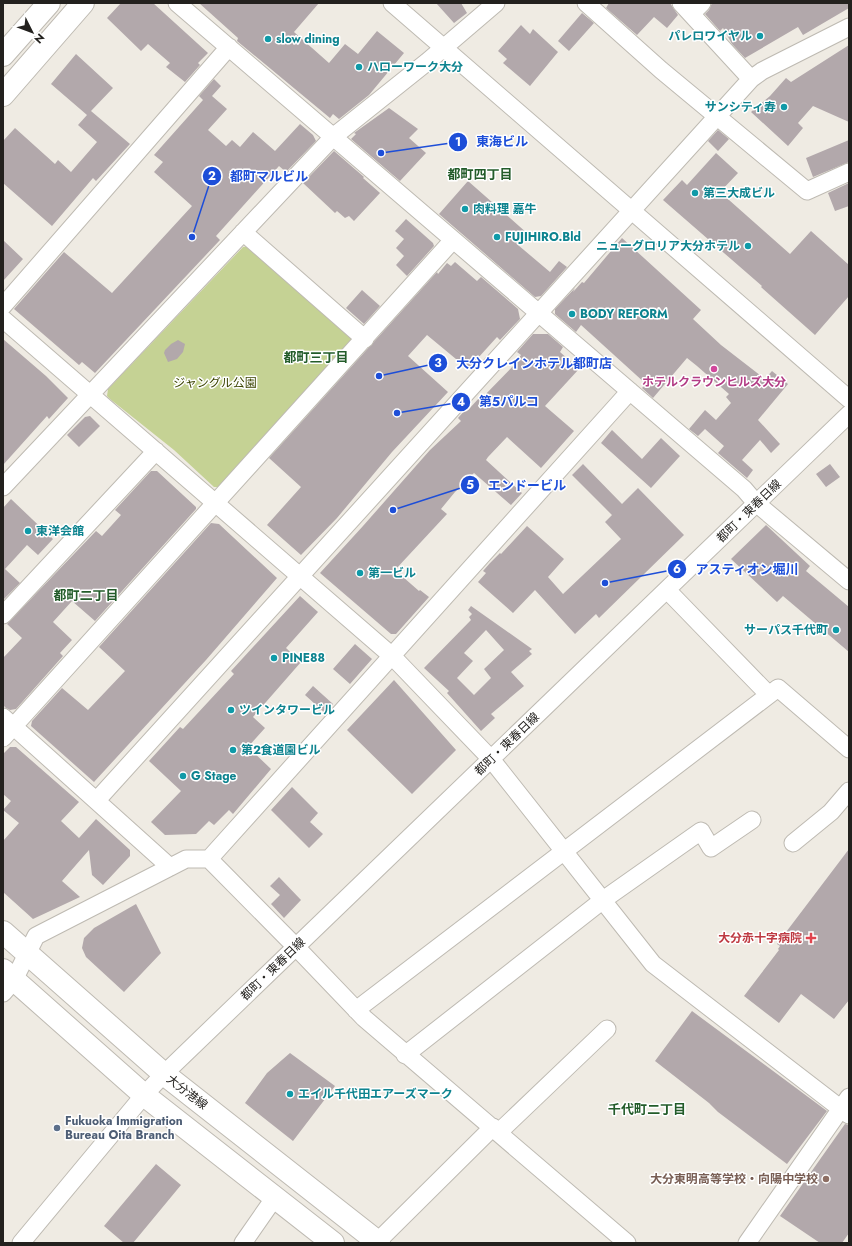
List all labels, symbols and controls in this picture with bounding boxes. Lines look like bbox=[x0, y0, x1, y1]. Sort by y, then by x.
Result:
north arrow bbox=[12, 12, 52, 52]
place label: パレロワイヤル bbox=[668, 27, 752, 45]
text: N bbox=[31, 30, 48, 47]
place label: slow dining bbox=[276, 30, 340, 48]
marker: パレロワイヤル bbox=[755, 31, 765, 41]
marker: slow dining bbox=[263, 34, 273, 44]
place label: ハローワーク大分 bbox=[367, 58, 463, 76]
marker: ハローワーク大分 bbox=[354, 62, 364, 72]
place label: サンシティ寿 bbox=[705, 98, 776, 116]
marker: サンシティ寿 bbox=[779, 102, 789, 112]
callout: 東海ビル bbox=[448, 129, 536, 154]
text: 東海ビル bbox=[476, 132, 528, 151]
text: 1 bbox=[455, 133, 461, 151]
callout: 都町マルビル bbox=[202, 163, 316, 188]
district label: 都町四丁目 bbox=[447, 165, 513, 184]
text: 2 bbox=[208, 167, 216, 185]
text: 都町マルビル bbox=[230, 167, 308, 186]
place label: 第三大成ビル bbox=[703, 184, 775, 202]
marker: 第三大成ビル bbox=[690, 188, 700, 198]
place label: 肉料理 嘉牛 bbox=[473, 200, 537, 218]
marker: 肉料理 嘉牛 bbox=[460, 204, 470, 214]
place label: FUJIHIRO.Bld bbox=[505, 228, 581, 246]
marker: FUJIHIRO.Bld bbox=[492, 232, 502, 242]
place label: ニューグロリア大分ホテル bbox=[596, 237, 740, 255]
marker: ニューグロリア大分ホテル bbox=[743, 241, 753, 251]
place label: BODY REFORM bbox=[580, 305, 668, 323]
marker: BODY REFORM bbox=[567, 309, 577, 319]
district label: 都町三丁目 bbox=[283, 348, 349, 367]
callout: 大分クレインホテル都町店 bbox=[428, 351, 620, 376]
text: 3 bbox=[434, 354, 442, 372]
text: 大分クレインホテル都町店 bbox=[456, 354, 612, 373]
marker: ホテルクラウンヒルズ大分 bbox=[709, 364, 719, 374]
place label: ホテルクラウンヒルズ大分 bbox=[642, 373, 786, 391]
park label: ジャングル公園 bbox=[173, 374, 257, 392]
callout: 第５パルコ bbox=[451, 389, 547, 414]
text: 第５パルコ bbox=[479, 392, 539, 411]
text: 4 bbox=[457, 393, 465, 411]
callout: エンドービル bbox=[460, 473, 574, 498]
street label: 都町・東春日線 bbox=[713, 475, 785, 547]
text: 5 bbox=[466, 476, 474, 494]
text: エンドービル bbox=[488, 476, 566, 495]
place label: 東洋会館 bbox=[36, 522, 84, 540]
marker: 東洋会館 bbox=[23, 526, 33, 536]
callout: アスティオン堀川 bbox=[667, 557, 807, 582]
text: 6 bbox=[673, 560, 681, 578]
text: アスティオン堀川 bbox=[695, 560, 799, 579]
place label: 第一ビル bbox=[368, 564, 416, 582]
marker: 第一ビル bbox=[355, 568, 365, 578]
district label: 都町二丁目 bbox=[53, 586, 119, 605]
place label: サーパス千代町 bbox=[744, 621, 828, 639]
marker: サーパス千代町 bbox=[831, 625, 841, 635]
place label: PINE88 bbox=[282, 649, 325, 667]
marker: PINE88 bbox=[269, 653, 279, 663]
place label: ツインタワービル bbox=[239, 701, 335, 719]
marker: ツインタワービル bbox=[226, 705, 236, 715]
street label: 都町・東春日線 bbox=[471, 708, 543, 780]
place label: 第２食道園ビル bbox=[241, 741, 321, 759]
marker: 第２食道園ビル bbox=[228, 745, 238, 755]
place label: G Stage bbox=[191, 767, 236, 785]
marker: G Stage bbox=[178, 771, 188, 781]
place label: 大分赤十字病院 bbox=[718, 929, 802, 947]
marker: 大分赤十字病院 bbox=[805, 932, 817, 944]
street label: 都町・東春日線 bbox=[237, 933, 309, 1005]
street label: 大分港線 bbox=[163, 1070, 211, 1114]
place label: エイル千代田エアーズマーク bbox=[298, 1085, 453, 1103]
marker: エイル千代田エアーズマーク bbox=[285, 1089, 295, 1099]
district label: 千代町二丁目 bbox=[608, 1100, 686, 1119]
place label: Fukuoka Immigration Bureau Oita Branch bbox=[65, 1112, 183, 1144]
marker: Fukuoka Immigration Bureau Oita Branch bbox=[52, 1123, 62, 1133]
place label: 大分東明高等学校・向陽中学校 bbox=[650, 1170, 818, 1188]
marker: 大分東明高等学校・向陽中学校 bbox=[821, 1174, 831, 1184]

